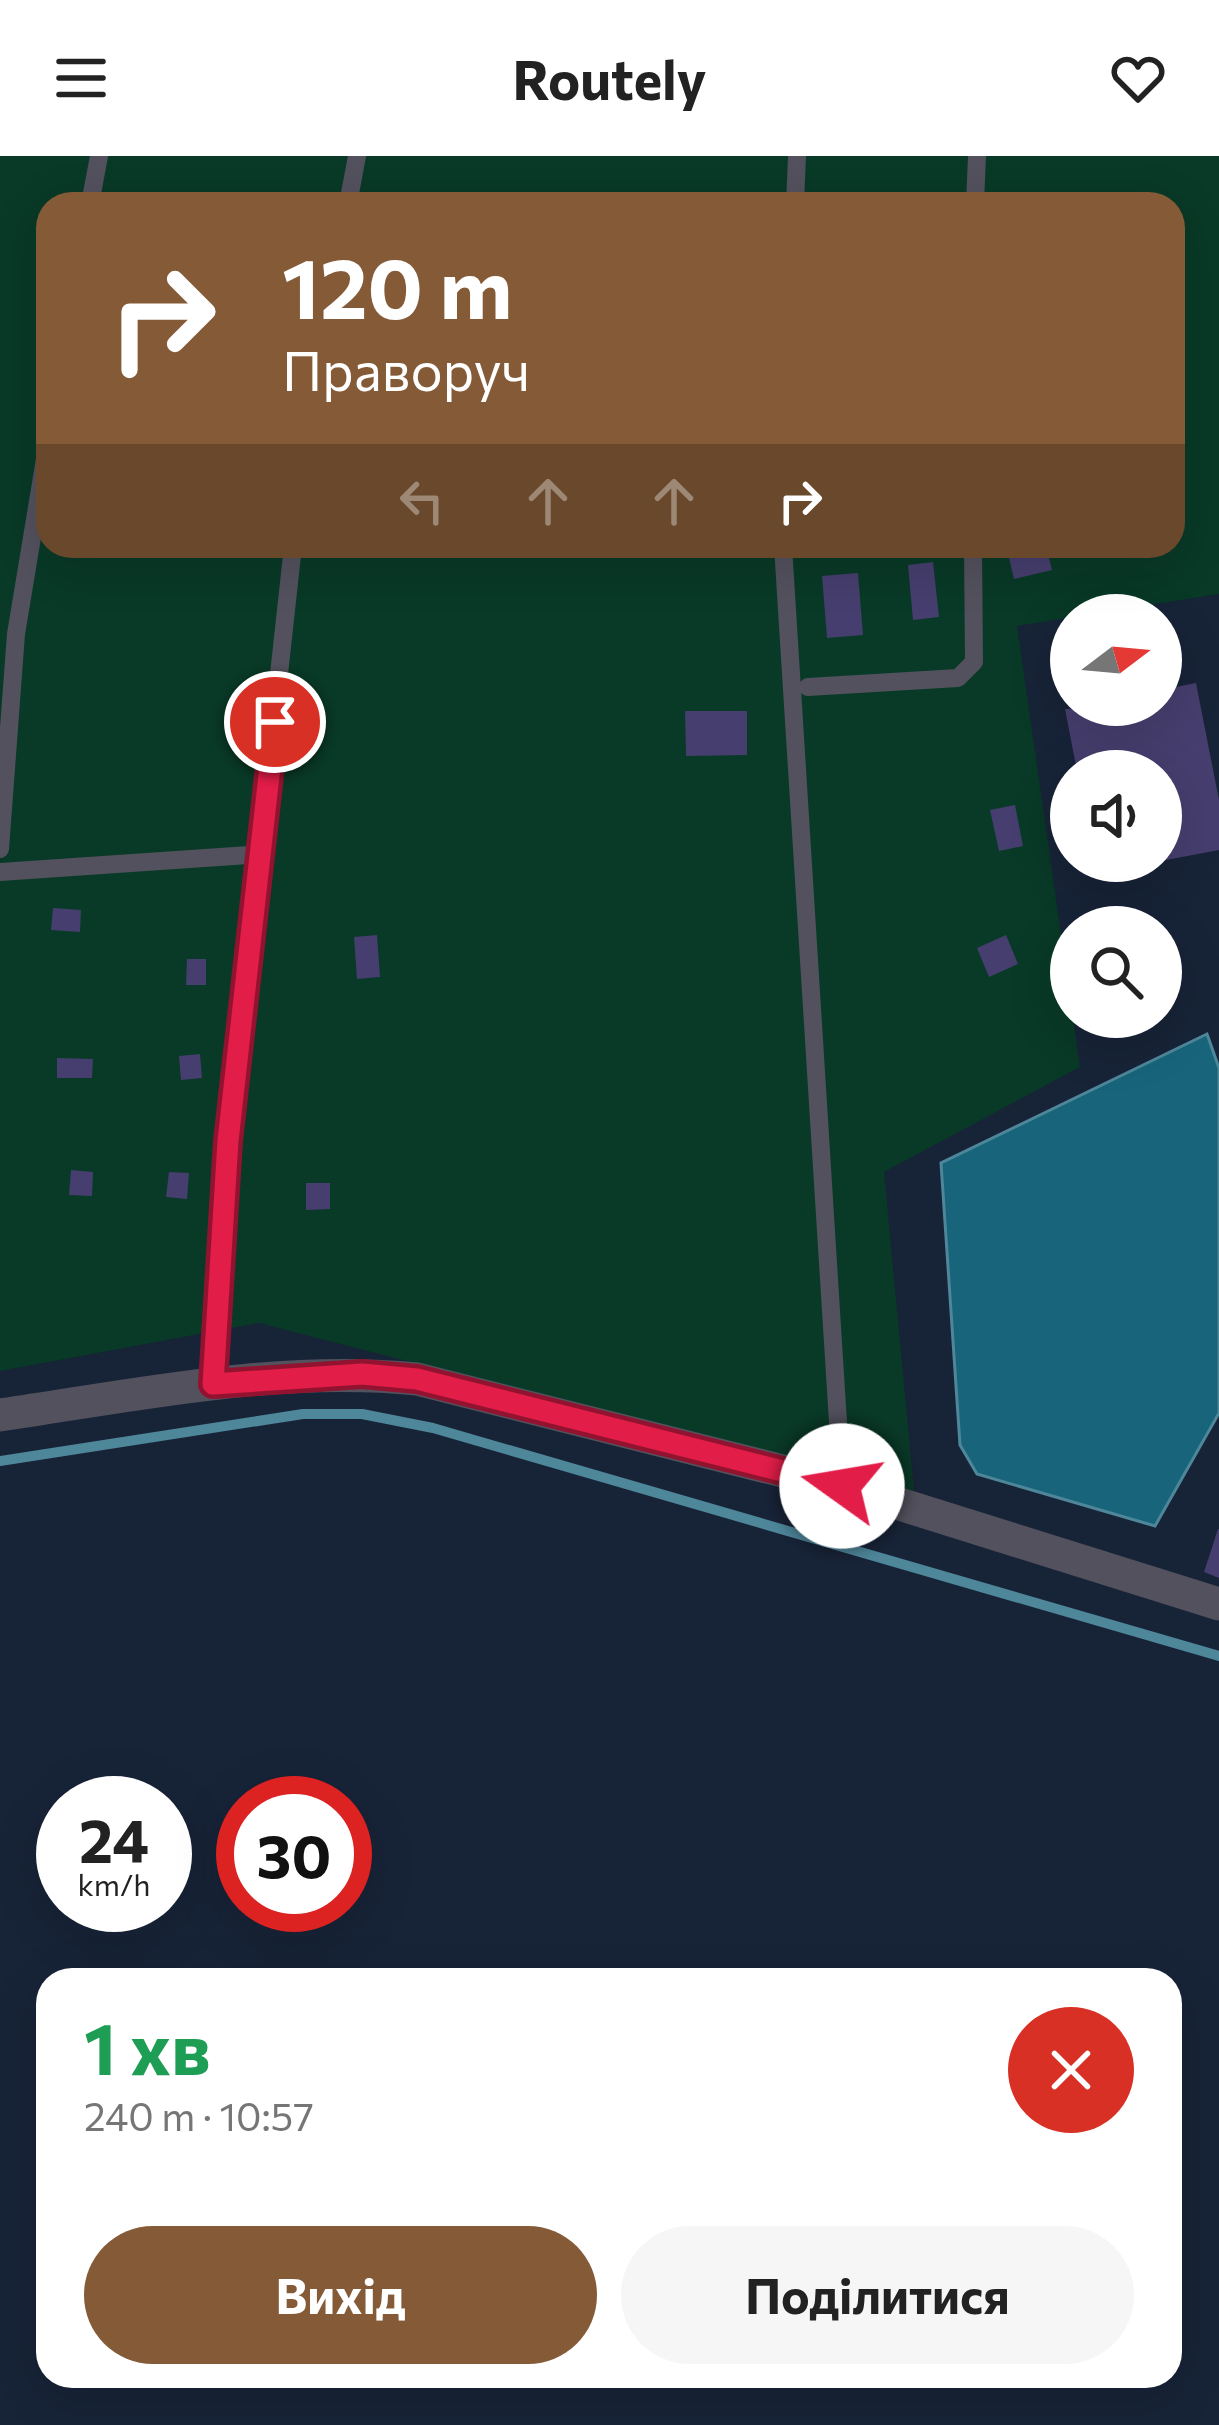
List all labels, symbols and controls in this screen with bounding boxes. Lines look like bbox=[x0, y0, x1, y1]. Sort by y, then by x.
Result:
icon: menu bbox=[48, 45, 114, 111]
text: Routely bbox=[513, 45, 706, 111]
icon: heart bbox=[1105, 45, 1171, 111]
text: 120 m bbox=[282, 234, 512, 336]
icon: right bbox=[84, 240, 240, 396]
text: Праворуч bbox=[282, 336, 530, 402]
icon: left bbox=[389, 468, 455, 534]
icon: ahead bbox=[515, 468, 581, 534]
icon: ahead bbox=[641, 468, 707, 534]
icon: right bbox=[767, 468, 833, 534]
north arrow bbox=[1050, 594, 1182, 726]
map controls bbox=[1050, 594, 1182, 1038]
pin bbox=[224, 671, 326, 773]
icon: arrive bbox=[242, 689, 308, 755]
button: sound bbox=[1050, 750, 1182, 882]
button: search bbox=[1050, 906, 1182, 1038]
position arrow bbox=[779, 1423, 905, 1549]
speed limit sign: 30 bbox=[216, 1776, 372, 1932]
text: 24 bbox=[79, 1802, 149, 1875]
text: km/h bbox=[78, 1865, 150, 1902]
text: 1 хв bbox=[84, 2002, 211, 2090]
button: close bbox=[1008, 2007, 1134, 2133]
text: 240 m · 10:57 bbox=[84, 2091, 314, 2139]
button: Вихід bbox=[84, 2226, 597, 2364]
button: Поділитися bbox=[621, 2226, 1134, 2364]

